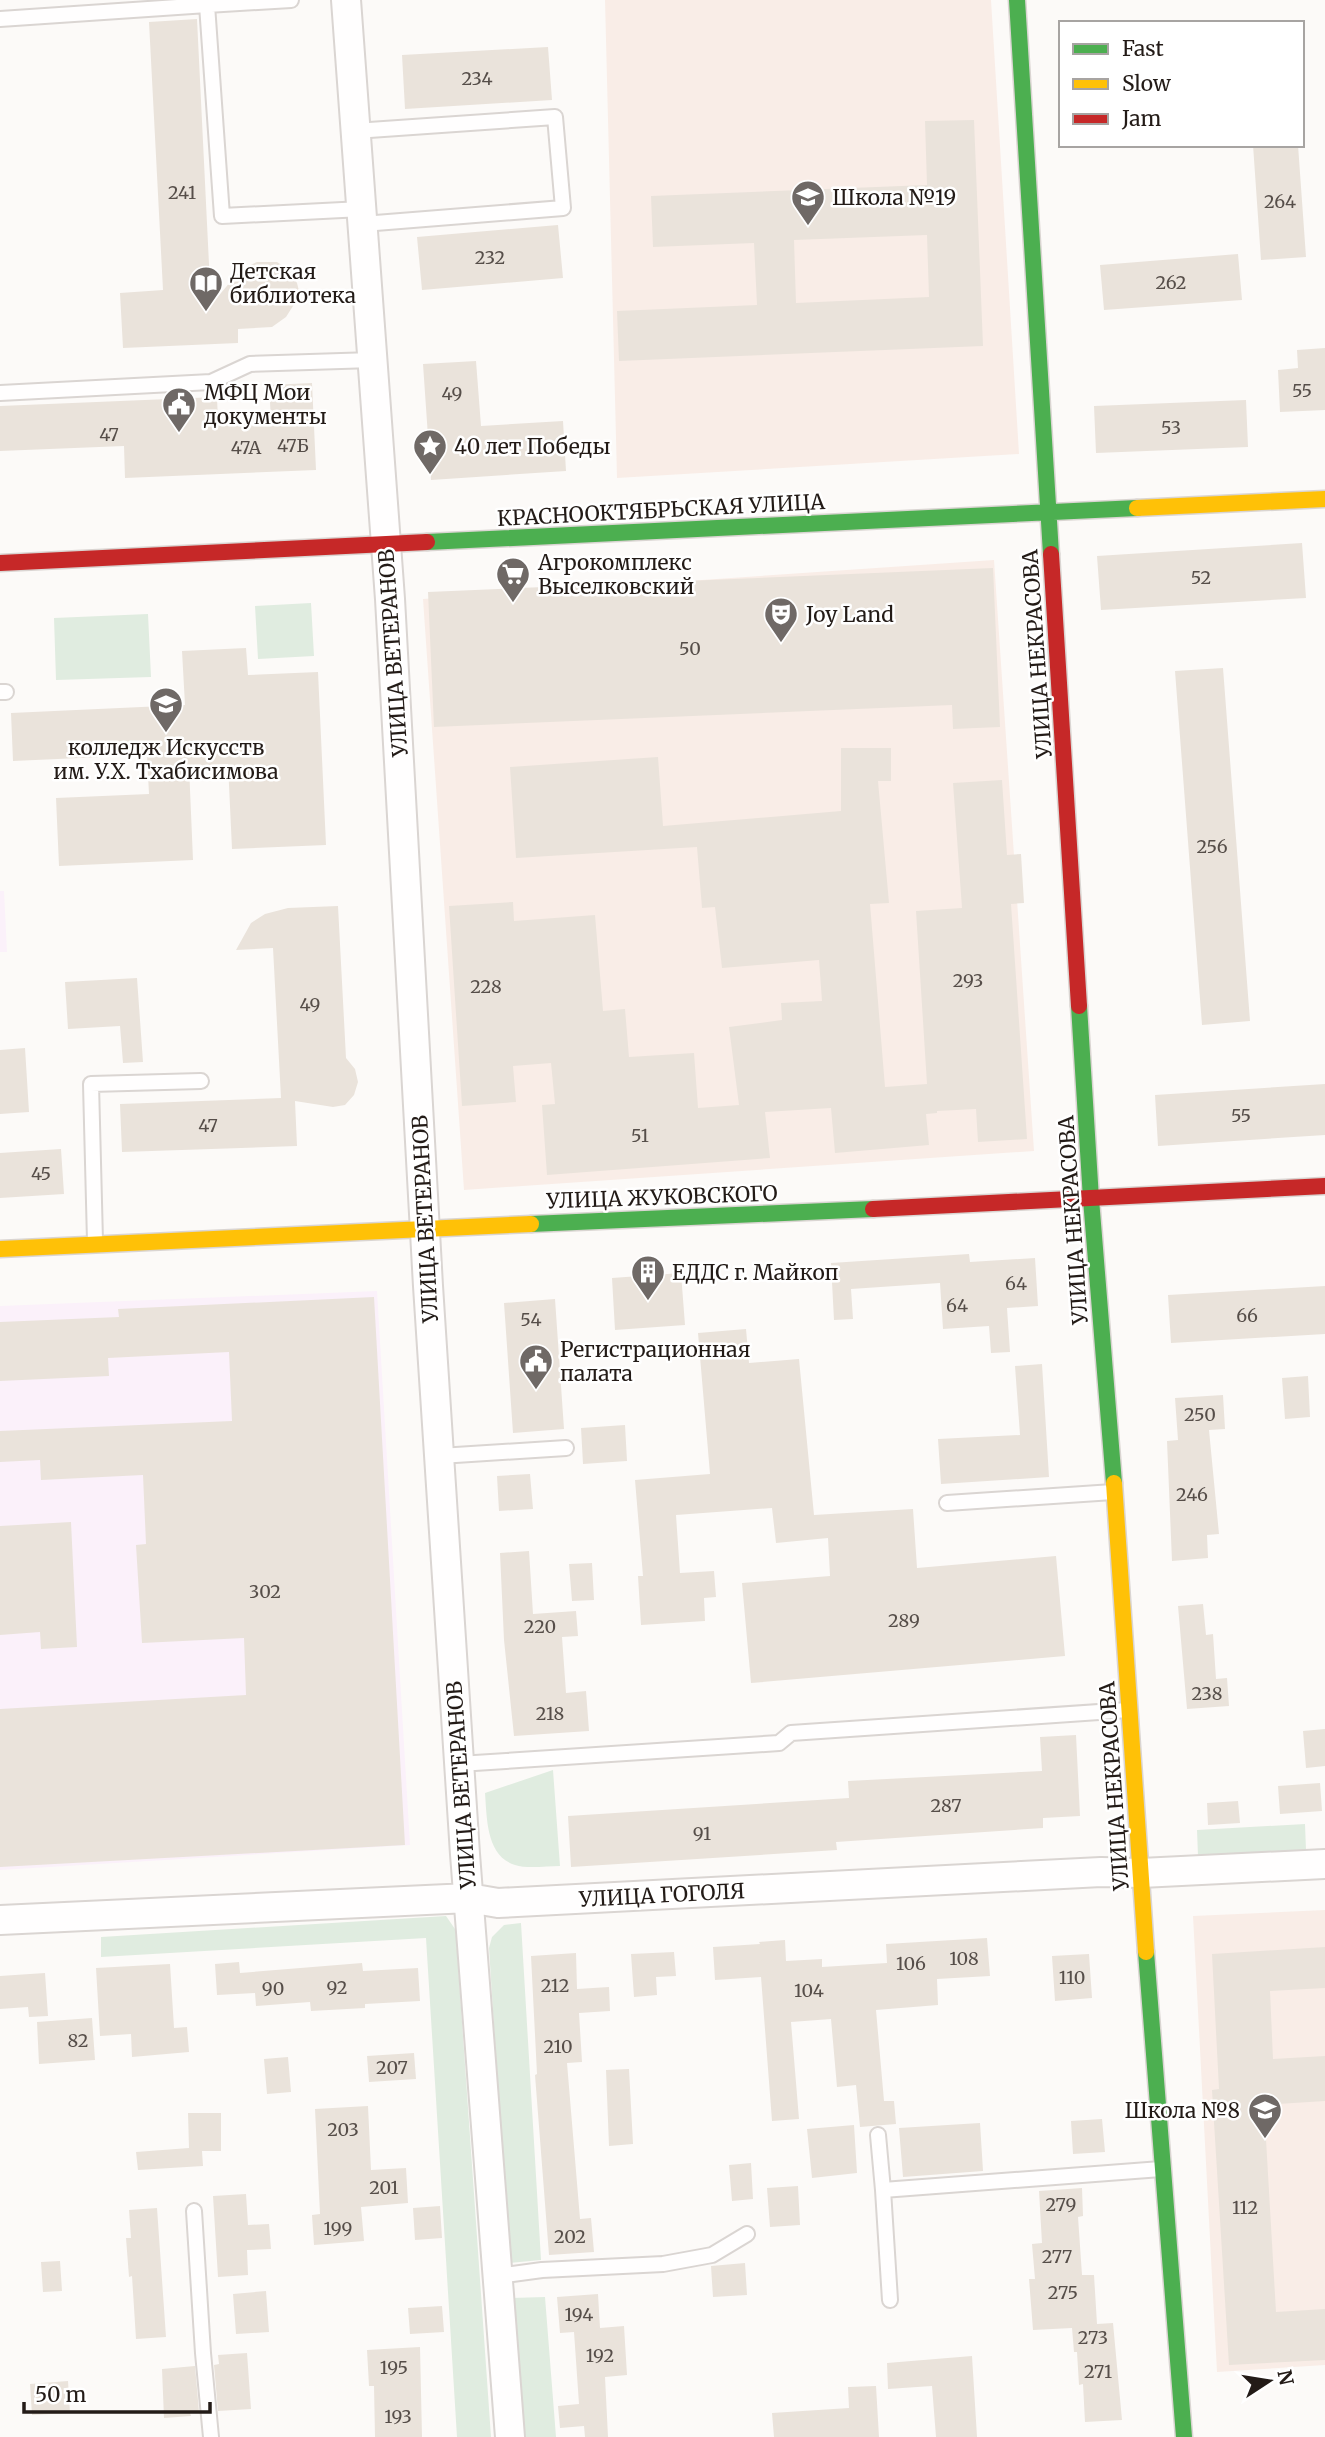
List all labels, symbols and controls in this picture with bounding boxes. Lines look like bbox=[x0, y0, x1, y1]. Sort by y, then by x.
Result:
legend bbox=[1059, 21, 1304, 147]
text: Fast bbox=[1122, 35, 1164, 62]
house number: 234 bbox=[461, 67, 493, 90]
text: Slow bbox=[1122, 70, 1171, 97]
text: Jam bbox=[1121, 105, 1161, 132]
school or university icon: Школа №19 bbox=[789, 178, 827, 227]
house number: 241 bbox=[168, 181, 196, 204]
place label: Школа №19 bbox=[832, 184, 956, 211]
house number: 264 bbox=[1264, 190, 1296, 213]
house number: 232 bbox=[475, 246, 505, 269]
place label: Детская библиотека bbox=[230, 258, 356, 309]
library icon: Детская библиотека bbox=[187, 264, 225, 313]
house number: 262 bbox=[1155, 271, 1187, 294]
place label: МФЦ Мои документы bbox=[203, 379, 327, 430]
house number: 55 bbox=[1292, 379, 1312, 402]
house number: 49 bbox=[442, 382, 462, 405]
public building icon: МФЦ Мои документы bbox=[160, 385, 198, 434]
house number: 53 bbox=[1161, 416, 1181, 439]
house number: 47 bbox=[99, 423, 119, 446]
place icon: 40 лет Победы bbox=[411, 427, 449, 476]
place label: 40 лет Победы bbox=[454, 433, 611, 460]
house number: 47Б bbox=[277, 434, 309, 457]
house number: 47А bbox=[231, 436, 262, 459]
street label: КРАСНООКТЯБРЬСКАЯ УЛИЦА bbox=[496, 488, 826, 532]
street label: УЛИЦА ВЕТЕРАНОВ bbox=[372, 548, 414, 759]
street label: УЛИЦА НЕКРАСОВА bbox=[1016, 548, 1058, 761]
place label: Агрокомплекс Выселковский bbox=[537, 549, 694, 600]
supermarket icon: Агрокомплекс Выселковский bbox=[494, 555, 532, 604]
house number: 52 bbox=[1191, 566, 1211, 589]
theatre icon: Joy Land bbox=[762, 595, 800, 644]
place label: Joy Land bbox=[805, 601, 894, 628]
house number: 50 bbox=[679, 637, 701, 660]
school or university icon: колледж Искусств им. У.Х. Тхабисимова bbox=[147, 685, 185, 734]
place label: колледж Искусств им. У.Х. Тхабисимова bbox=[53, 734, 279, 785]
house number: 256 bbox=[1196, 835, 1228, 858]
house number: 293 bbox=[953, 969, 983, 992]
house number: 228 bbox=[470, 975, 502, 998]
house number: 49 bbox=[300, 993, 320, 1016]
house number: 55 bbox=[1231, 1104, 1251, 1127]
house number: 47 bbox=[198, 1114, 218, 1137]
street label: УЛИЦА ВЕТЕРАНОВ bbox=[406, 1114, 444, 1325]
street label: УЛИЦА НЕКРАСОВА bbox=[1052, 1114, 1094, 1327]
house number: 51 bbox=[631, 1124, 649, 1147]
house number: 45 bbox=[31, 1162, 51, 1185]
street label: УЛИЦА ЖУКОВСКОГО bbox=[545, 1179, 778, 1215]
building icon: ЕДДС г. Майкоп bbox=[629, 1253, 667, 1302]
place label: ЕДДС г. Майкоп bbox=[672, 1259, 839, 1286]
house number: 64 bbox=[1005, 1272, 1027, 1295]
house number: 64 bbox=[946, 1294, 968, 1317]
house number: 66 bbox=[1236, 1304, 1258, 1327]
house number: 54 bbox=[520, 1308, 542, 1331]
place label: Регистрационная палата bbox=[560, 1336, 750, 1387]
public building icon: Регистрационная палата bbox=[517, 1342, 555, 1391]
house number: 250 bbox=[1184, 1403, 1216, 1426]
house number: 246 bbox=[1176, 1483, 1208, 1506]
house number: 302 bbox=[249, 1580, 281, 1603]
house number: 289 bbox=[888, 1609, 920, 1632]
house number: 220 bbox=[524, 1615, 556, 1638]
street label: УЛИЦА ВЕТЕРАНОВ bbox=[440, 1680, 482, 1891]
street label: УЛИЦА НЕКРАСОВА bbox=[1093, 1680, 1135, 1893]
house number: 238 bbox=[1192, 1682, 1222, 1705]
house number: 218 bbox=[536, 1702, 564, 1725]
house number: 287 bbox=[930, 1794, 962, 1817]
house number: 91 bbox=[693, 1822, 711, 1845]
street label: УЛИЦА ГОГОЛЯ bbox=[577, 1877, 746, 1913]
house number: 108 bbox=[949, 1947, 979, 1970]
house number: 106 bbox=[896, 1952, 926, 1975]
house number: 110 bbox=[1059, 1966, 1085, 1989]
house number: 212 bbox=[541, 1974, 569, 1997]
house number: 92 bbox=[326, 1976, 348, 1999]
house number: 90 bbox=[262, 1977, 284, 2000]
house number: 104 bbox=[794, 1979, 824, 2002]
house number: 82 bbox=[67, 2029, 89, 2052]
house number: 210 bbox=[543, 2035, 573, 2058]
house number: 207 bbox=[376, 2056, 408, 2079]
school or university icon: Школа №8 bbox=[1246, 2091, 1284, 2140]
place label: Школа №8 bbox=[1125, 2097, 1240, 2124]
house number: 203 bbox=[327, 2118, 359, 2141]
house number: 201 bbox=[369, 2176, 399, 2199]
house number: 279 bbox=[1046, 2193, 1076, 2216]
house number: 112 bbox=[1232, 2196, 1258, 2219]
house number: 199 bbox=[323, 2217, 353, 2240]
house number: 202 bbox=[554, 2225, 586, 2248]
house number: 277 bbox=[1042, 2245, 1072, 2268]
house number: 275 bbox=[1048, 2281, 1078, 2304]
house number: 194 bbox=[565, 2303, 593, 2326]
house number: 273 bbox=[1078, 2326, 1108, 2349]
house number: 192 bbox=[586, 2344, 614, 2367]
north arrow bbox=[1234, 2346, 1304, 2416]
house number: 195 bbox=[380, 2356, 408, 2379]
house number: 271 bbox=[1084, 2360, 1112, 2383]
text: N bbox=[1272, 2368, 1299, 2387]
scale bar bbox=[24, 2370, 210, 2414]
text: 50 m bbox=[35, 2381, 86, 2408]
house number: 193 bbox=[384, 2405, 412, 2428]

